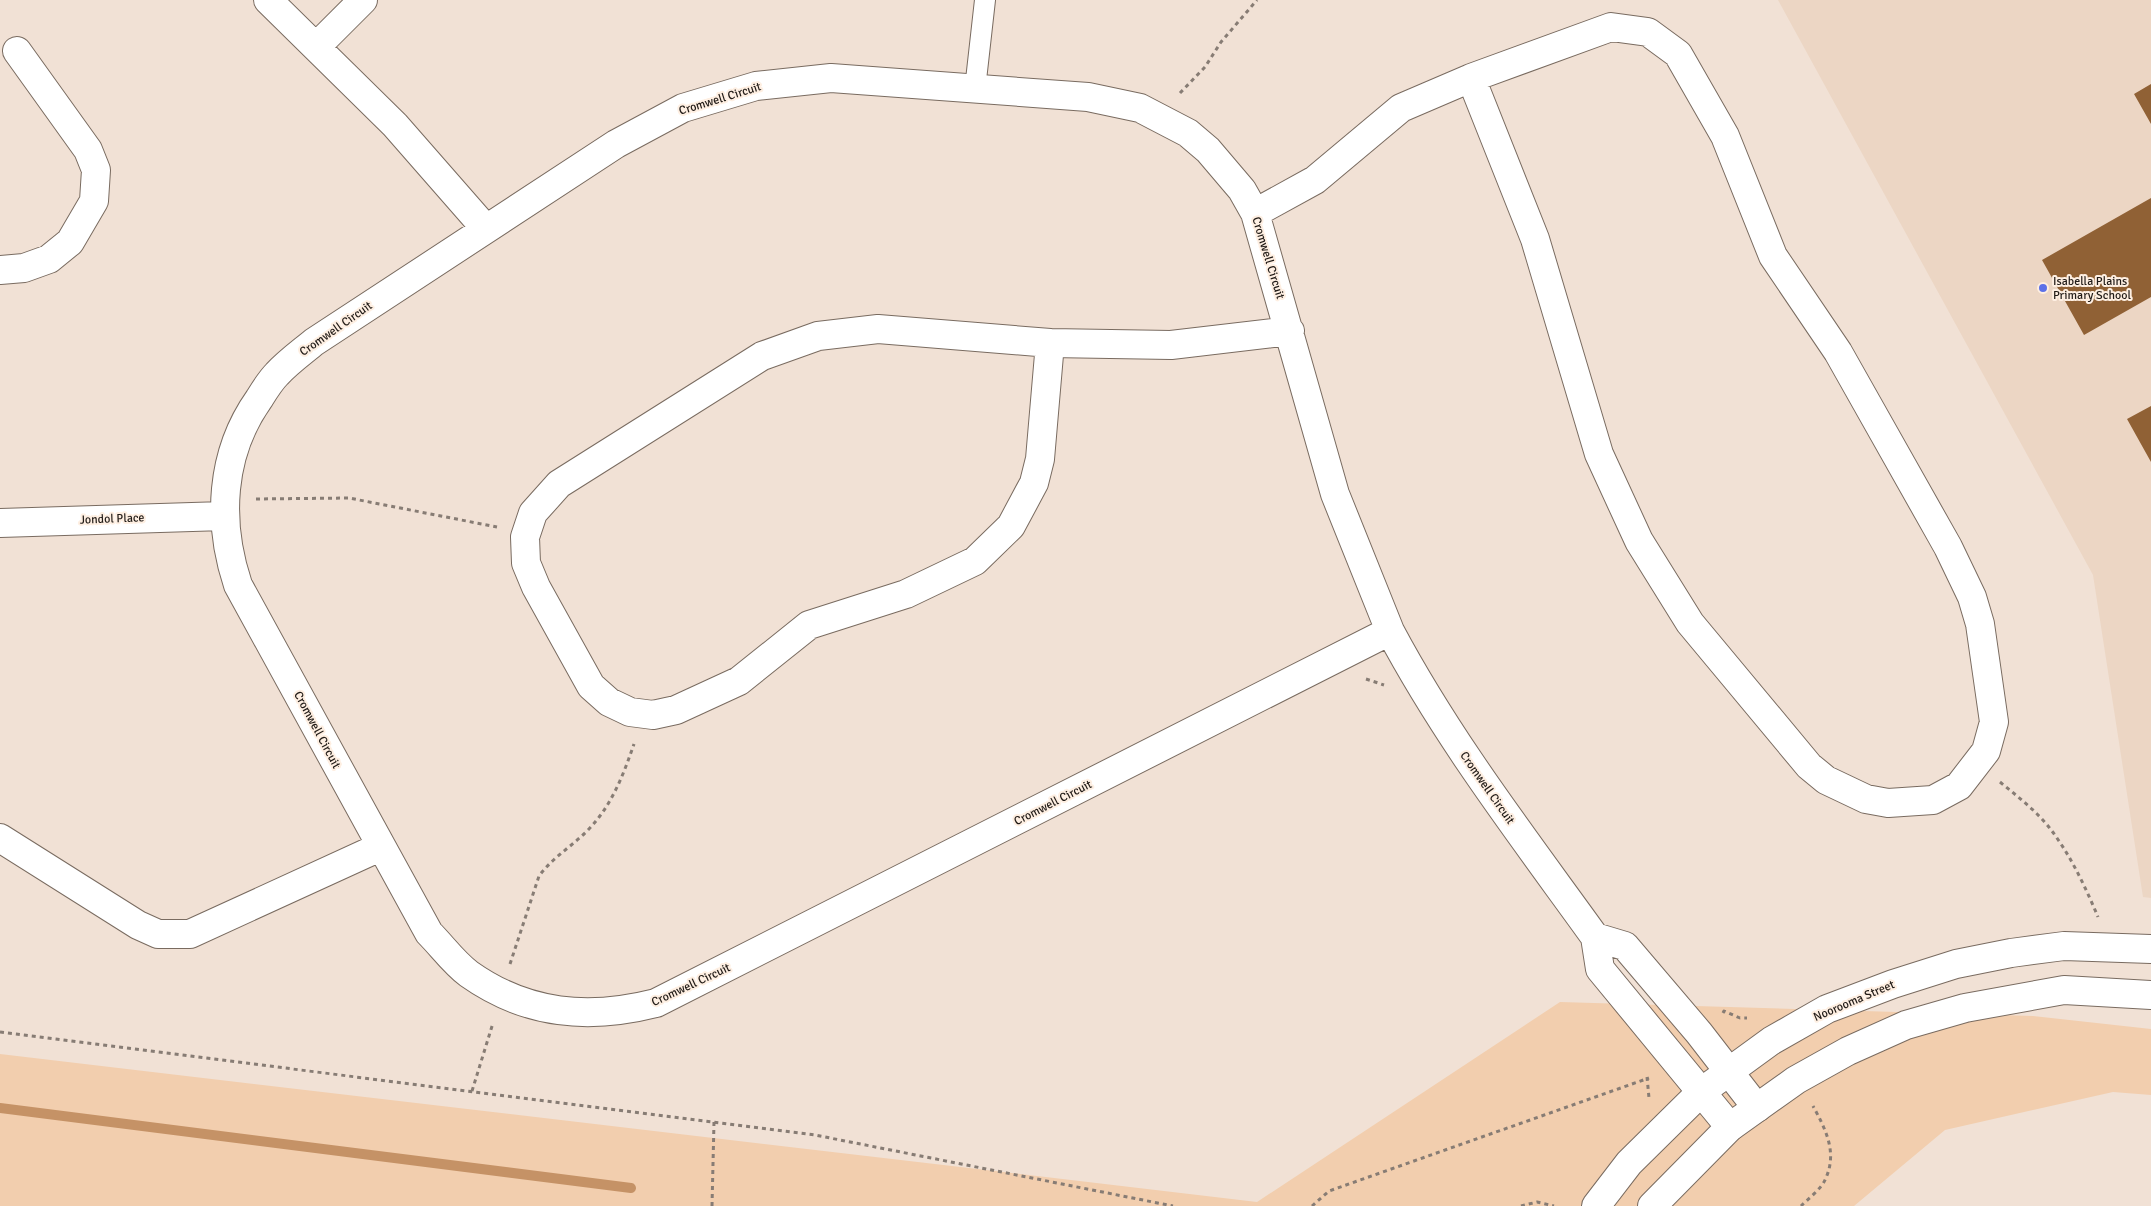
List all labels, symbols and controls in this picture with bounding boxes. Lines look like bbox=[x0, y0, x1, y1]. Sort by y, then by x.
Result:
street label: Cromwell Circuit bbox=[677, 79, 763, 119]
street label: Cromwell Circuit bbox=[1248, 215, 1288, 301]
place label: Isabella Plains Primary School bbox=[2053, 274, 2131, 303]
marker: Isabella Plains Primary School bbox=[2037, 282, 2049, 294]
street label: Cromwell Circuit bbox=[297, 298, 375, 360]
street label: Jondol Place bbox=[79, 510, 145, 528]
street label: Cromwell Circuit bbox=[290, 689, 344, 771]
street label: Cromwell Circuit bbox=[1456, 749, 1518, 827]
street label: Cromwell Circuit bbox=[1012, 777, 1094, 829]
street label: Cromwell Circuit bbox=[649, 960, 733, 1010]
street label: Noorooma Street bbox=[1811, 977, 1897, 1025]

